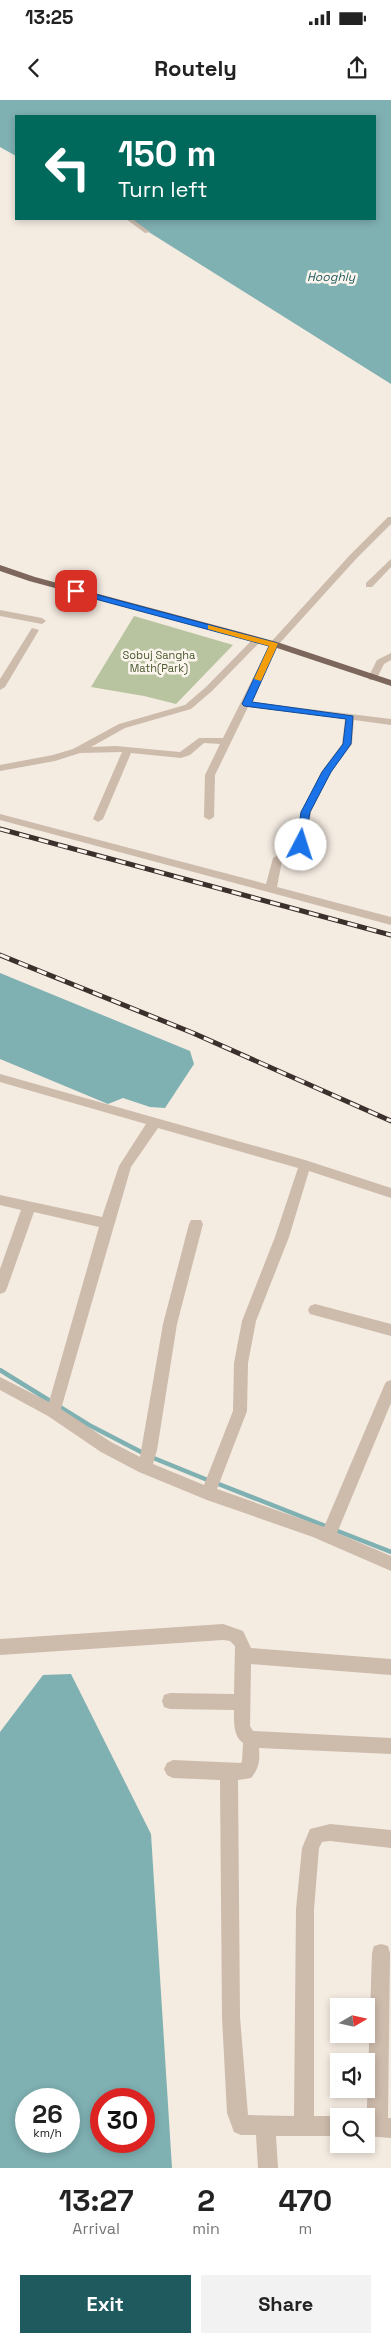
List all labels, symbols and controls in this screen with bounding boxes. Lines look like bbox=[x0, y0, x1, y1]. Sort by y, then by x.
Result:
text: 13:25 bbox=[25, 5, 74, 30]
icon: back bbox=[20, 54, 48, 82]
text: Routely bbox=[154, 54, 237, 82]
icon: share bbox=[343, 54, 371, 82]
text: 150 m bbox=[118, 132, 216, 176]
icon: left bbox=[35, 135, 100, 200]
text: Turn left bbox=[118, 175, 208, 203]
water label: Hooghly bbox=[307, 269, 356, 285]
pin bbox=[55, 570, 97, 612]
icon: arrive bbox=[62, 577, 90, 605]
park label: Sobuj Sangha Math(Park) bbox=[123, 648, 196, 675]
position arrow bbox=[274, 818, 326, 870]
north arrow bbox=[330, 1998, 375, 2042]
map controls bbox=[330, 1998, 375, 2153]
button: sound bbox=[330, 2053, 375, 2098]
speed limit sign: 30 bbox=[90, 2088, 155, 2153]
text: 26 bbox=[32, 2098, 63, 2130]
button: search bbox=[330, 2108, 375, 2153]
text: km/h bbox=[33, 2125, 62, 2141]
text: 13:27 bbox=[59, 2181, 134, 2220]
text: 2 bbox=[197, 2181, 215, 2220]
text: 470 bbox=[279, 2181, 332, 2220]
text: Arrival bbox=[72, 2218, 120, 2239]
text: min bbox=[192, 2218, 220, 2239]
text: m bbox=[299, 2218, 312, 2239]
button: Exit bbox=[20, 2275, 191, 2333]
button: Share bbox=[201, 2275, 371, 2333]

